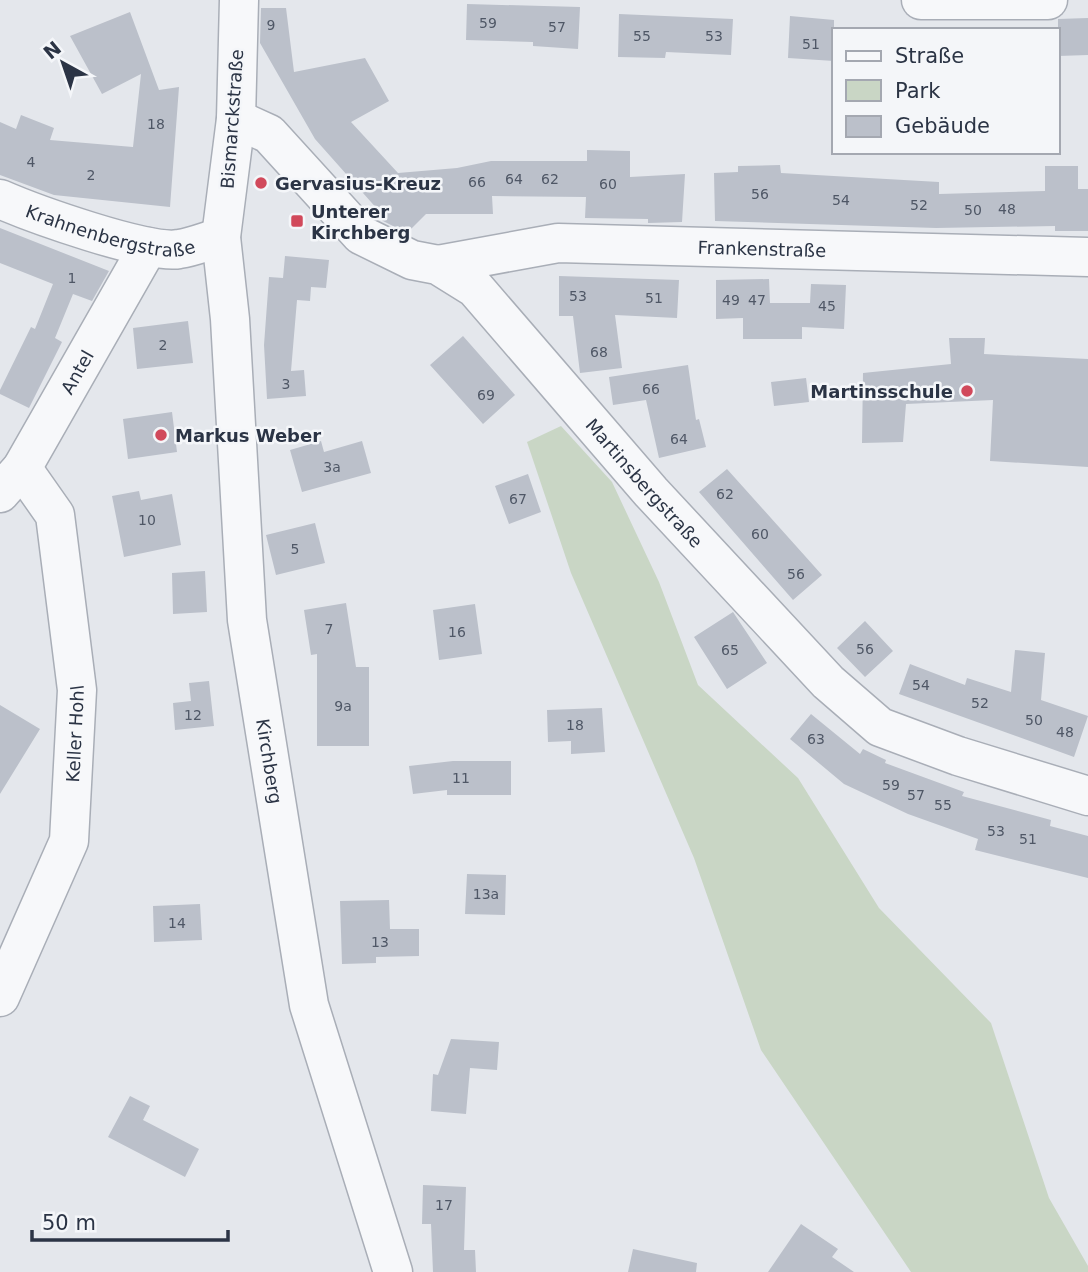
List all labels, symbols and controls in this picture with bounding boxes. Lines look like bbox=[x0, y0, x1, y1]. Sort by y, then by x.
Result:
house number: 59 bbox=[479, 15, 497, 31]
house number: 9 bbox=[267, 17, 275, 33]
house number: 57 bbox=[548, 19, 566, 35]
north arrow bbox=[28, 28, 98, 98]
house number: 55 bbox=[633, 28, 651, 44]
house number: 53 bbox=[705, 28, 723, 44]
legend bbox=[832, 28, 1060, 154]
text: N bbox=[39, 36, 65, 64]
house number: 51 bbox=[802, 36, 820, 52]
text: Straße bbox=[895, 44, 964, 68]
street label: Bismarckstraße bbox=[217, 48, 247, 190]
text: Park bbox=[895, 79, 941, 103]
text: Gebäude bbox=[895, 114, 990, 138]
house number: 18 bbox=[147, 116, 165, 132]
house number: 4 bbox=[27, 154, 36, 170]
house number: 2 bbox=[87, 167, 95, 183]
house number: 64 bbox=[505, 171, 523, 187]
house number: 62 bbox=[541, 171, 559, 187]
place label: Gervasius-Kreuz bbox=[275, 173, 441, 194]
house number: 66 bbox=[468, 174, 486, 190]
marker: Gervasius-Kreuz bbox=[253, 175, 269, 191]
house number: 60 bbox=[599, 176, 617, 192]
house number: 56 bbox=[751, 186, 769, 202]
house number: 54 bbox=[832, 192, 850, 208]
house number: 52 bbox=[910, 197, 928, 213]
street label: Krahnenbergstraße bbox=[23, 200, 197, 260]
place label: Unterer Kirchberg bbox=[311, 201, 410, 243]
house number: 48 bbox=[998, 201, 1016, 217]
house number: 50 bbox=[964, 202, 982, 218]
marker: Unterer Kirchberg bbox=[289, 213, 305, 229]
street label: Frankenstraße bbox=[697, 236, 826, 261]
house number: 1 bbox=[68, 270, 76, 286]
house number: 53 bbox=[569, 288, 587, 304]
house number: 51 bbox=[645, 290, 663, 306]
house number: 49 bbox=[722, 292, 740, 308]
house number: 47 bbox=[748, 292, 766, 308]
house number: 45 bbox=[818, 298, 836, 314]
house number: 2 bbox=[159, 337, 167, 353]
house number: 68 bbox=[590, 344, 608, 360]
street label: Antel bbox=[56, 346, 98, 397]
house number: 3 bbox=[282, 376, 290, 392]
house number: 66 bbox=[642, 381, 660, 397]
place label: Martinsschule bbox=[810, 381, 953, 402]
marker: Martinsschule bbox=[959, 383, 975, 399]
house number: 69 bbox=[477, 387, 495, 403]
street label: Martinsbergstraße bbox=[582, 414, 707, 551]
place label: Markus Weber bbox=[175, 425, 321, 446]
marker: Markus Weber bbox=[153, 427, 169, 443]
house number: 64 bbox=[670, 431, 688, 447]
house number: 3a bbox=[323, 459, 341, 475]
house number: 62 bbox=[716, 486, 734, 502]
house number: 67 bbox=[509, 491, 527, 507]
house number: 10 bbox=[138, 512, 156, 528]
house number: 60 bbox=[751, 526, 769, 542]
house number: 5 bbox=[291, 541, 299, 557]
house number: 56 bbox=[787, 566, 805, 582]
house number: 7 bbox=[325, 621, 333, 637]
house number: 16 bbox=[448, 624, 466, 640]
house number: 56 bbox=[856, 641, 874, 657]
house number: 65 bbox=[721, 642, 739, 658]
house number: 54 bbox=[912, 677, 930, 693]
street label: Keller Hohl bbox=[62, 684, 87, 783]
house number: 52 bbox=[971, 695, 989, 711]
house number: 9a bbox=[334, 698, 352, 714]
house number: 12 bbox=[184, 707, 202, 723]
house number: 50 bbox=[1025, 712, 1043, 728]
street label: Kirchberg bbox=[253, 717, 287, 805]
house number: 18 bbox=[566, 717, 584, 733]
house number: 48 bbox=[1056, 724, 1074, 740]
house number: 63 bbox=[807, 731, 825, 747]
house number: 11 bbox=[452, 770, 470, 786]
house number: 59 bbox=[882, 777, 900, 793]
house number: 57 bbox=[907, 787, 925, 803]
house number: 55 bbox=[934, 797, 952, 813]
house number: 53 bbox=[987, 823, 1005, 839]
house number: 51 bbox=[1019, 831, 1037, 847]
house number: 13a bbox=[473, 886, 499, 902]
house number: 14 bbox=[168, 915, 186, 931]
house number: 13 bbox=[371, 934, 389, 950]
house number: 17 bbox=[435, 1197, 453, 1213]
scale bar bbox=[32, 1198, 228, 1242]
text: 50 m bbox=[42, 1211, 96, 1235]

